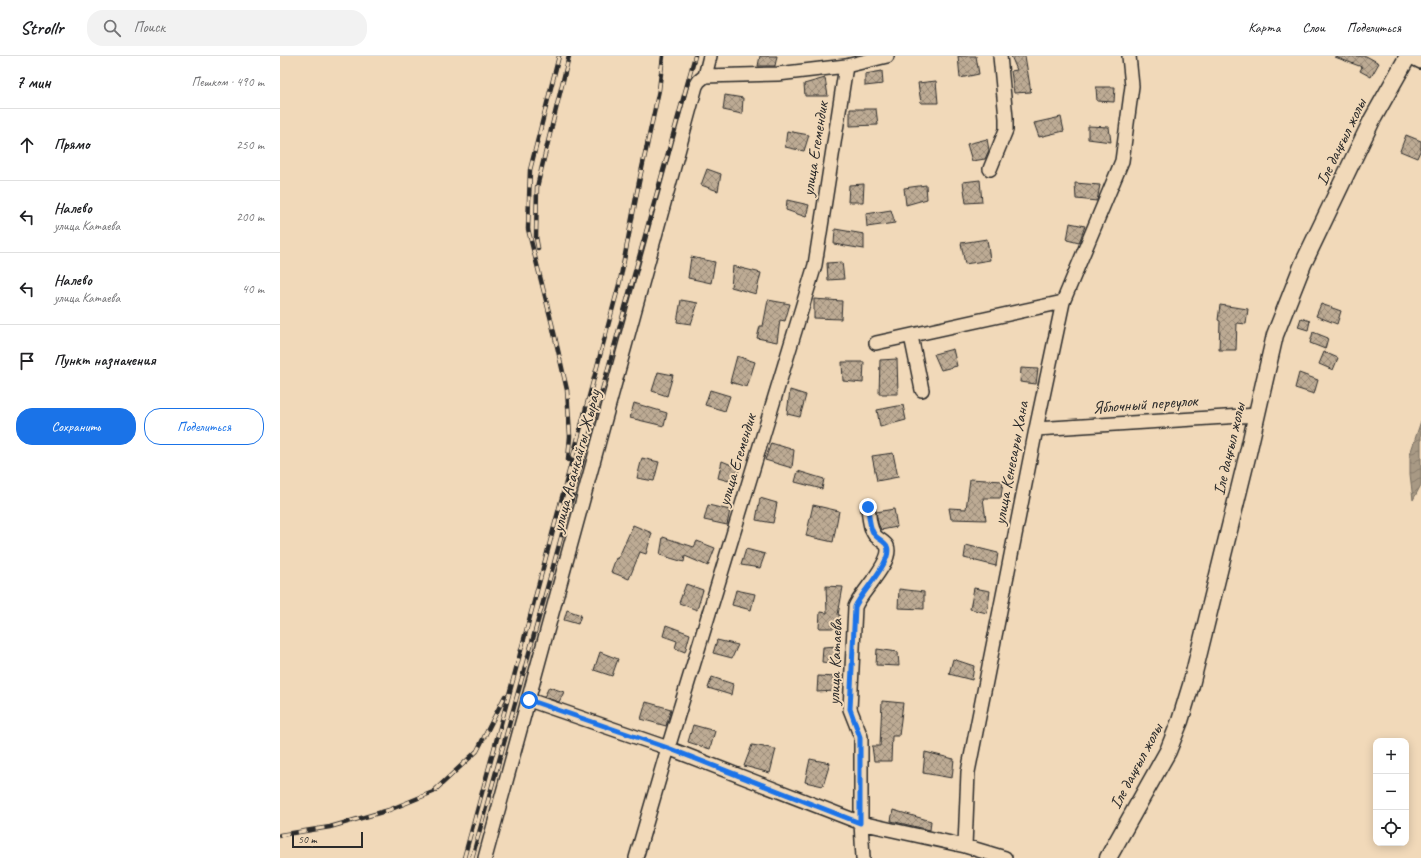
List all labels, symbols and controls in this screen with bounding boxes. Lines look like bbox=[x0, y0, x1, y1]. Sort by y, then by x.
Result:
search box bbox=[87, 10, 367, 46]
text: Strollr bbox=[20, 16, 63, 40]
icon: search bbox=[101, 17, 123, 39]
text: Поиск bbox=[133, 18, 165, 37]
text: Карта bbox=[1248, 19, 1280, 36]
text: Слои bbox=[1302, 19, 1325, 36]
text: Поделиться bbox=[1347, 19, 1401, 36]
text: 7 мин bbox=[16, 72, 51, 93]
text: Пешком · 490 m bbox=[191, 74, 264, 90]
street label: Іле даңғыл жолы bbox=[1311, 93, 1372, 189]
street label: улица Егемендик bbox=[797, 99, 833, 199]
icon: ahead bbox=[16, 134, 38, 156]
text: Прямо bbox=[54, 135, 90, 154]
text: 250 m bbox=[236, 137, 264, 153]
text: Налево bbox=[54, 199, 92, 218]
icon: left bbox=[16, 206, 38, 228]
text: 200 m bbox=[236, 209, 264, 225]
text: улица Катаева bbox=[54, 218, 120, 234]
text: Налево bbox=[54, 271, 92, 290]
icon: left bbox=[16, 278, 38, 300]
text: 40 m bbox=[242, 281, 264, 297]
text: улица Катаева bbox=[54, 290, 120, 306]
icon: arrive bbox=[16, 350, 38, 372]
text: Пункт назначения bbox=[54, 351, 156, 370]
street label: улица Асанкайгы Жырау bbox=[547, 386, 605, 536]
street label: Яблочный переулок bbox=[1092, 390, 1200, 418]
street label: улица Кенесары Хана bbox=[989, 398, 1033, 527]
street label: Іле даңғыл жолы bbox=[1208, 399, 1250, 497]
button: Сохранить bbox=[16, 408, 136, 445]
button: Поделиться bbox=[144, 408, 264, 445]
street label: улица Егемендик bbox=[713, 410, 761, 510]
route end bbox=[859, 498, 877, 516]
street label: улица Катаева bbox=[823, 617, 847, 707]
route start bbox=[520, 691, 538, 709]
street label: Іле даңғыл жолы bbox=[1105, 718, 1168, 812]
map controls bbox=[1373, 738, 1409, 846]
button: + bbox=[1373, 738, 1409, 774]
button: − bbox=[1373, 774, 1409, 810]
button: locate bbox=[1373, 810, 1409, 846]
scale bar bbox=[292, 830, 363, 849]
text: 50 m bbox=[298, 832, 317, 846]

